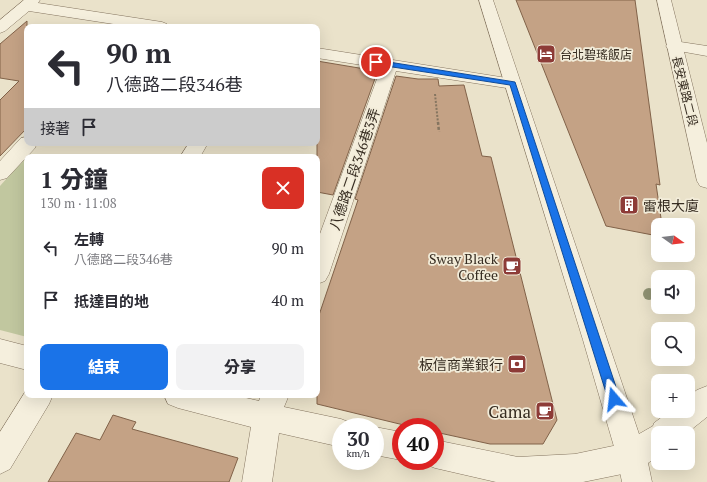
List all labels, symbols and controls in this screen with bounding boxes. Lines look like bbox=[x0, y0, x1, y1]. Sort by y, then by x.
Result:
text: 90 m bbox=[106, 34, 171, 71]
icon: left bbox=[40, 40, 92, 92]
hotel icon: 台北碧瑤飯店 bbox=[535, 43, 557, 65]
pin bbox=[359, 45, 393, 79]
place label: 台北碧瑤飯店 bbox=[560, 47, 632, 62]
icon: arrive bbox=[365, 51, 387, 73]
street label: 長安東路二段 bbox=[669, 54, 701, 128]
text: 八德路二段346巷 bbox=[106, 72, 243, 96]
street label: 八德路二段346巷3弄 bbox=[324, 105, 384, 233]
icon: arrive bbox=[78, 116, 100, 138]
text: 接著 bbox=[40, 118, 70, 138]
text: 1 分鐘 bbox=[40, 163, 108, 195]
button: close bbox=[262, 167, 304, 209]
text: 130 m · 11:08 bbox=[40, 194, 117, 212]
building icon: 雷根大廈 bbox=[618, 194, 640, 216]
place label: 雷根大廈 bbox=[643, 196, 699, 215]
north arrow bbox=[651, 218, 695, 262]
map controls bbox=[651, 218, 695, 470]
text: 左轉 bbox=[74, 229, 104, 249]
icon: left bbox=[40, 237, 62, 259]
text: 90 m bbox=[271, 238, 304, 258]
place label: Sway Black Coffee bbox=[429, 249, 499, 284]
text: 八德路二段346巷 bbox=[74, 250, 173, 268]
cafe icon: Sway Black Coffee bbox=[501, 255, 523, 277]
button: sound bbox=[651, 270, 695, 314]
icon: arrive bbox=[40, 289, 62, 311]
text: 40 m bbox=[271, 290, 304, 310]
text: 抵達目的地 bbox=[74, 291, 149, 311]
button: search bbox=[651, 322, 695, 366]
button: 結束 bbox=[40, 344, 168, 390]
button: 分享 bbox=[176, 344, 304, 390]
bank icon: 板信商業銀行 bbox=[506, 353, 528, 375]
place label: 板信商業銀行 bbox=[419, 355, 503, 374]
button: + bbox=[651, 374, 695, 418]
position arrow bbox=[593, 378, 635, 420]
place label: Cama bbox=[488, 400, 531, 423]
cafe icon: Cama bbox=[534, 400, 556, 422]
speed limit sign: 40 bbox=[392, 418, 444, 470]
text: 30 bbox=[347, 425, 369, 452]
button: − bbox=[651, 426, 695, 470]
text: km/h bbox=[346, 447, 370, 460]

